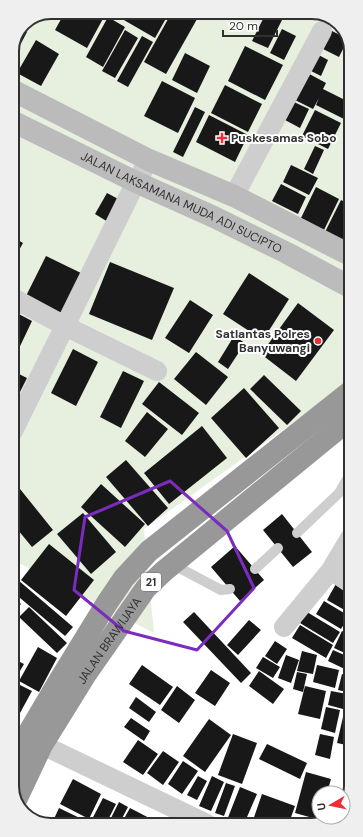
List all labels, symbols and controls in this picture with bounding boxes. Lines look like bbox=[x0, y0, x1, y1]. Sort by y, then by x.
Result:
scale bar bbox=[223, 12, 277, 38]
text: 20 m bbox=[229, 18, 258, 34]
place label: Puskesamas Sobo bbox=[231, 130, 337, 146]
marker: Puskesamas Sobo bbox=[216, 132, 228, 144]
street label: JALAN LAKSAMANA MUDA ADI SUCIPTO bbox=[78, 148, 285, 257]
place label: Satlantas Polres Banyuwangi bbox=[216, 326, 310, 356]
marker: Satlantas Polres Banyuwangi bbox=[313, 336, 323, 346]
road number: 21 bbox=[141, 573, 161, 591]
street label: JALAN BRAWIJAYA bbox=[74, 594, 145, 687]
north arrow bbox=[311, 785, 351, 825]
text: U bbox=[314, 802, 329, 811]

